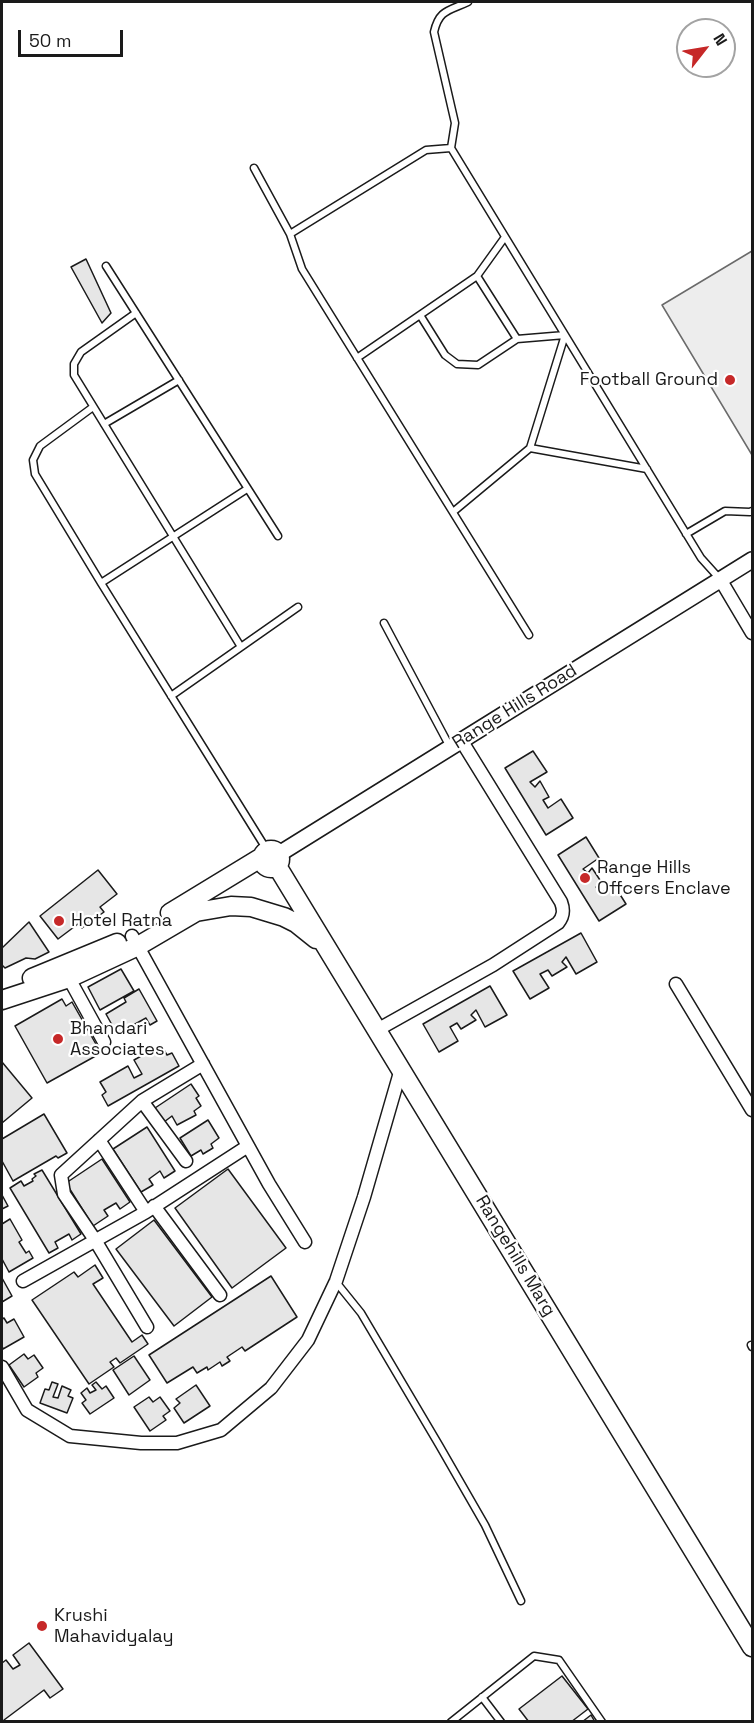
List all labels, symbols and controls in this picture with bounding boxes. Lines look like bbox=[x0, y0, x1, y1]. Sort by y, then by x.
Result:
scale bar bbox=[21, 18, 126, 56]
north arrow bbox=[676, 18, 736, 78]
text: 50 m bbox=[29, 29, 71, 52]
text: N bbox=[708, 29, 732, 50]
place label: Football Ground bbox=[580, 369, 718, 391]
marker: Football Ground bbox=[723, 373, 737, 387]
street label: Range Hills Road bbox=[449, 660, 581, 754]
place label: Range Hills Offcers Enclave bbox=[597, 857, 731, 900]
marker: Range Hills Offcers Enclave bbox=[578, 871, 592, 885]
place label: Hotel Ratna bbox=[71, 910, 172, 932]
marker: Hotel Ratna bbox=[52, 914, 66, 928]
place label: Bhandari Associates bbox=[70, 1018, 164, 1060]
marker: Bhandari Associates bbox=[51, 1032, 65, 1046]
street label: Rangehills Marg bbox=[470, 1192, 560, 1320]
place label: Krushi Mahavidyalay bbox=[54, 1605, 173, 1648]
marker: Krushi Mahavidyalay bbox=[35, 1619, 49, 1633]

